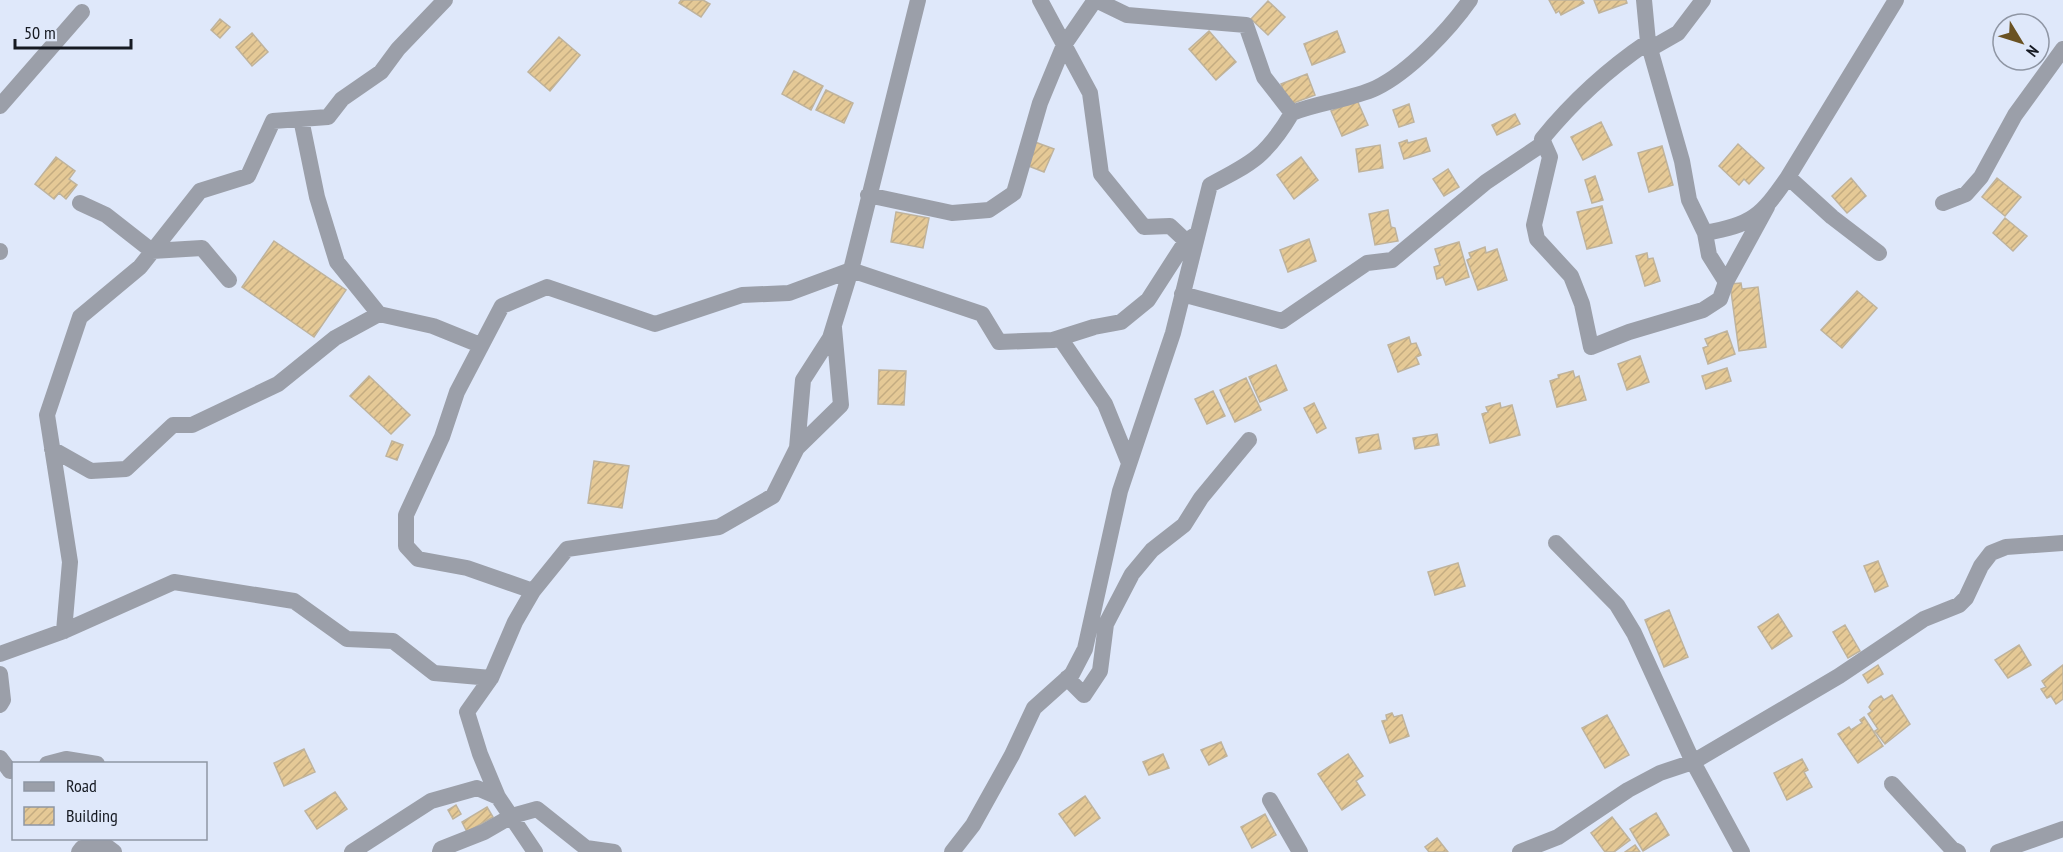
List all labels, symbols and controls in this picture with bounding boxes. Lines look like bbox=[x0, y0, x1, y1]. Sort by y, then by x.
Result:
scale bar bbox=[15, 12, 130, 50]
north arrow bbox=[1991, 12, 2051, 72]
text: 50 m bbox=[24, 21, 56, 44]
text: N bbox=[2022, 42, 2043, 61]
legend bbox=[12, 762, 207, 840]
text: Road bbox=[66, 774, 97, 797]
text: Building bbox=[66, 804, 118, 827]

